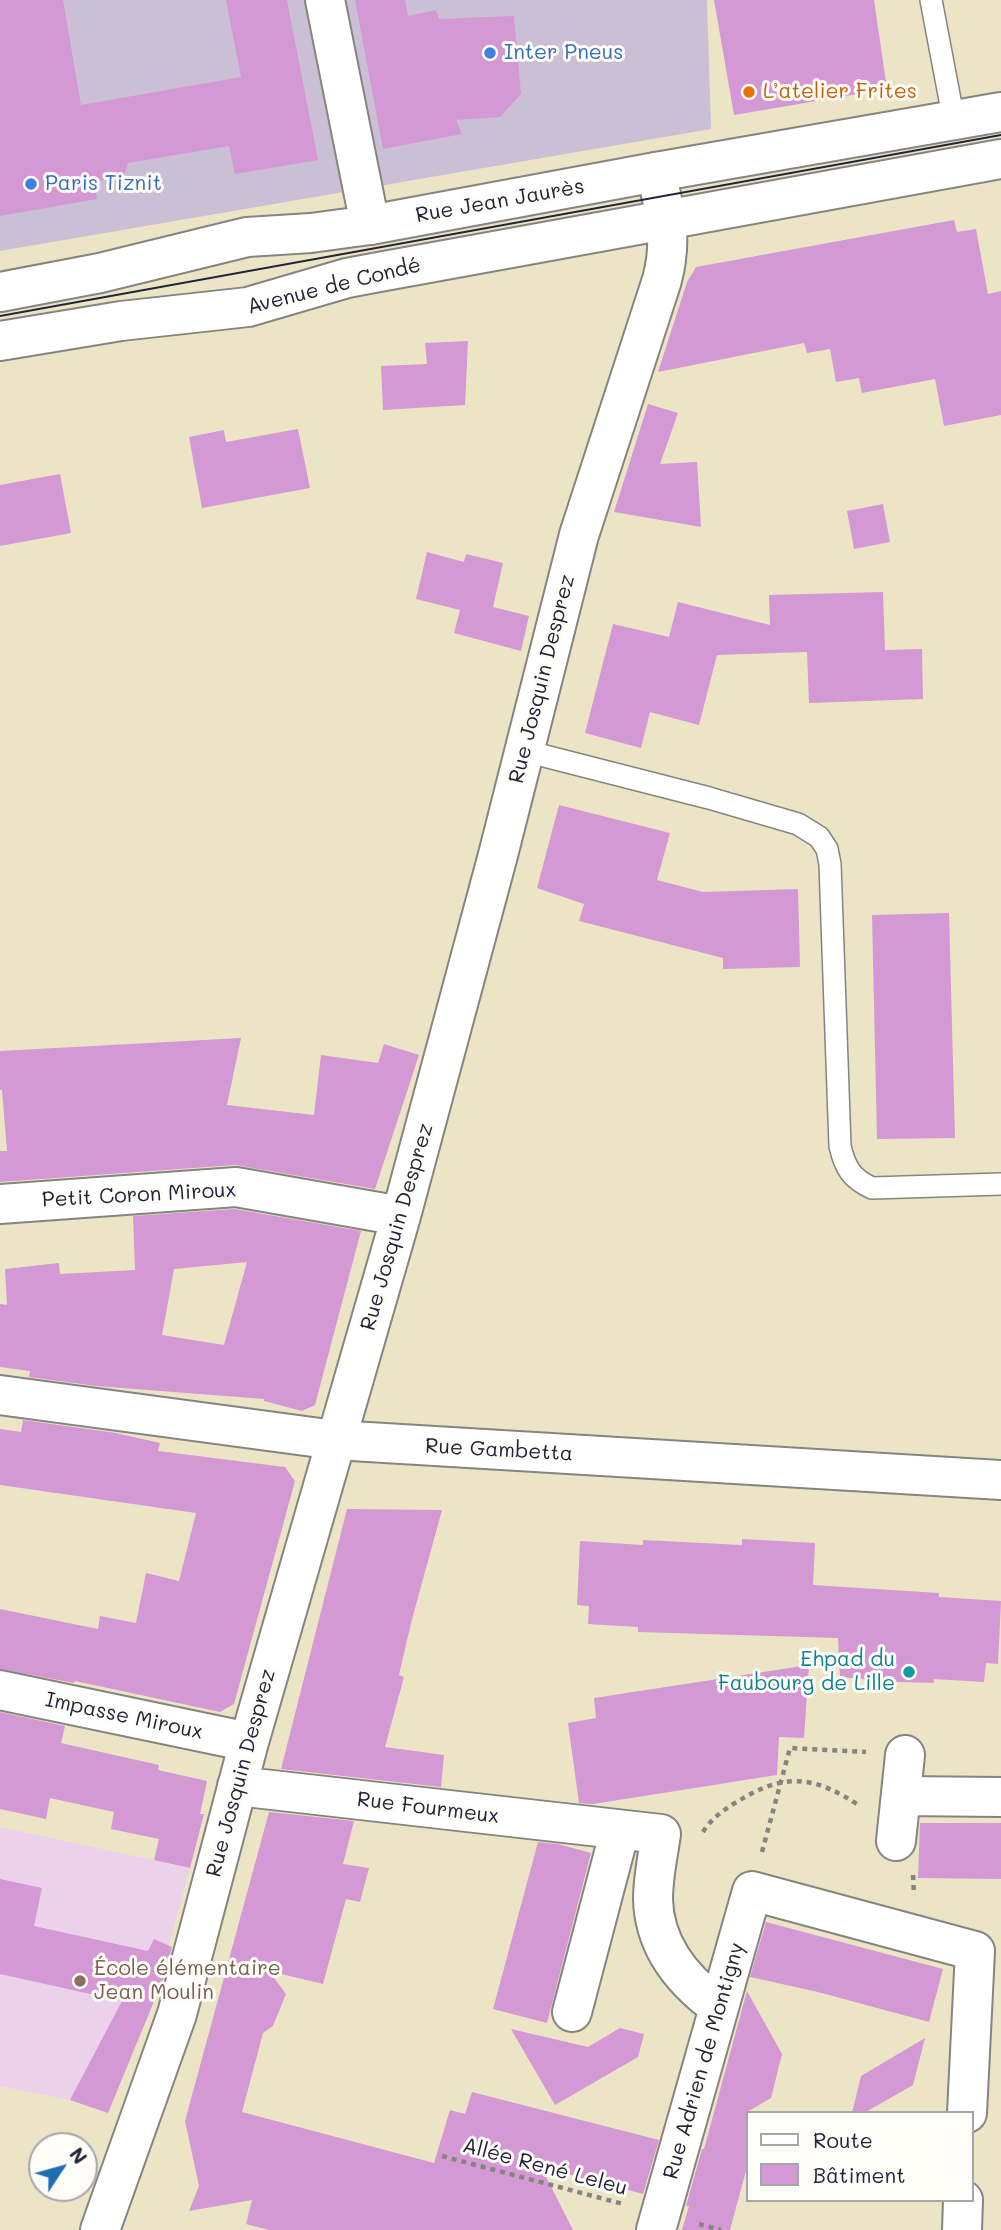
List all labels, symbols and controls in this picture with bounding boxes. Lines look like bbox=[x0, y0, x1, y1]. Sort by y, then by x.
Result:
place label: Inter Pneus bbox=[504, 40, 623, 66]
marker: Inter Pneus bbox=[482, 45, 498, 61]
place label: L’atelier Frites bbox=[763, 79, 917, 105]
marker: L’atelier Frites bbox=[741, 84, 757, 100]
place label: Paris Tiznit bbox=[45, 171, 162, 197]
street label: Rue Jean Jaurès bbox=[414, 174, 586, 228]
marker: Paris Tiznit bbox=[23, 176, 39, 192]
street label: Avenue de Condé bbox=[245, 252, 423, 320]
street label: Rue Josquin Desprez bbox=[504, 572, 580, 786]
street label: Rue Josquin Desprez bbox=[355, 1120, 439, 1334]
street label: Petit Coron Miroux bbox=[41, 1177, 237, 1213]
street label: Rue Gambetta bbox=[424, 1434, 574, 1466]
place label: Ehpad du Faubourg de Lille bbox=[718, 1647, 895, 1697]
marker: Ehpad du Faubourg de Lille bbox=[901, 1664, 917, 1680]
street label: Rue Josquin Desprez bbox=[201, 1666, 281, 1880]
street label: Impasse Miroux bbox=[43, 1687, 205, 1745]
street label: Rue Fourmeux bbox=[356, 1787, 500, 1829]
street label: Rue Adrien de Montigny bbox=[658, 1940, 750, 2182]
place label: École élémentaire Jean Moulin bbox=[94, 1956, 281, 2006]
marker: École élémentaire Jean Moulin bbox=[72, 1973, 88, 1989]
legend bbox=[746, 2111, 973, 2202]
text: Route bbox=[813, 2126, 873, 2153]
north arrow bbox=[28, 2132, 98, 2202]
street label: Allée René Leleu bbox=[460, 2133, 630, 2201]
text: N bbox=[64, 2142, 93, 2169]
text: Bâtiment bbox=[813, 2161, 905, 2188]

